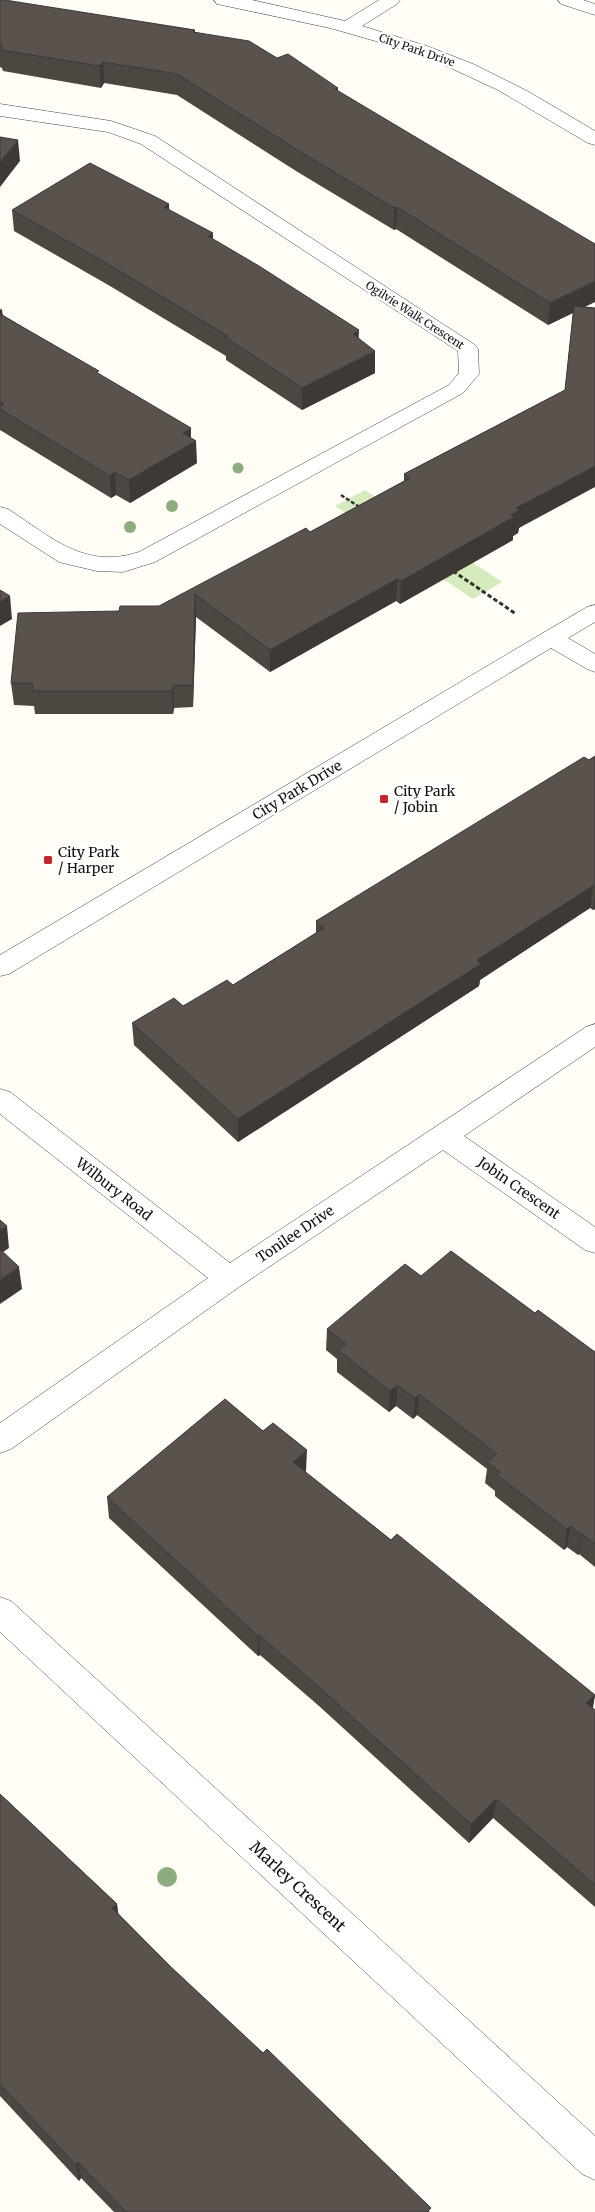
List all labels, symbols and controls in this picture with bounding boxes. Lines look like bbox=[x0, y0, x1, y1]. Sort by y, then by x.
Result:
street label: City Park Drive bbox=[377, 30, 457, 70]
street label: Ogilvie Walk Crescent bbox=[363, 278, 468, 353]
street label: City Park Drive bbox=[249, 756, 345, 824]
place label: City Park / Jobin bbox=[394, 782, 456, 816]
marker: City Park / Jobin bbox=[378, 793, 390, 805]
place label: City Park / Harper bbox=[58, 843, 120, 877]
marker: City Park / Harper bbox=[42, 854, 54, 866]
street label: Jobin Crescent bbox=[474, 1152, 564, 1223]
street label: Wilbury Road bbox=[72, 1153, 156, 1225]
street label: Tonilee Drive bbox=[253, 1201, 337, 1267]
street label: Marley Crescent bbox=[246, 1836, 351, 1936]

